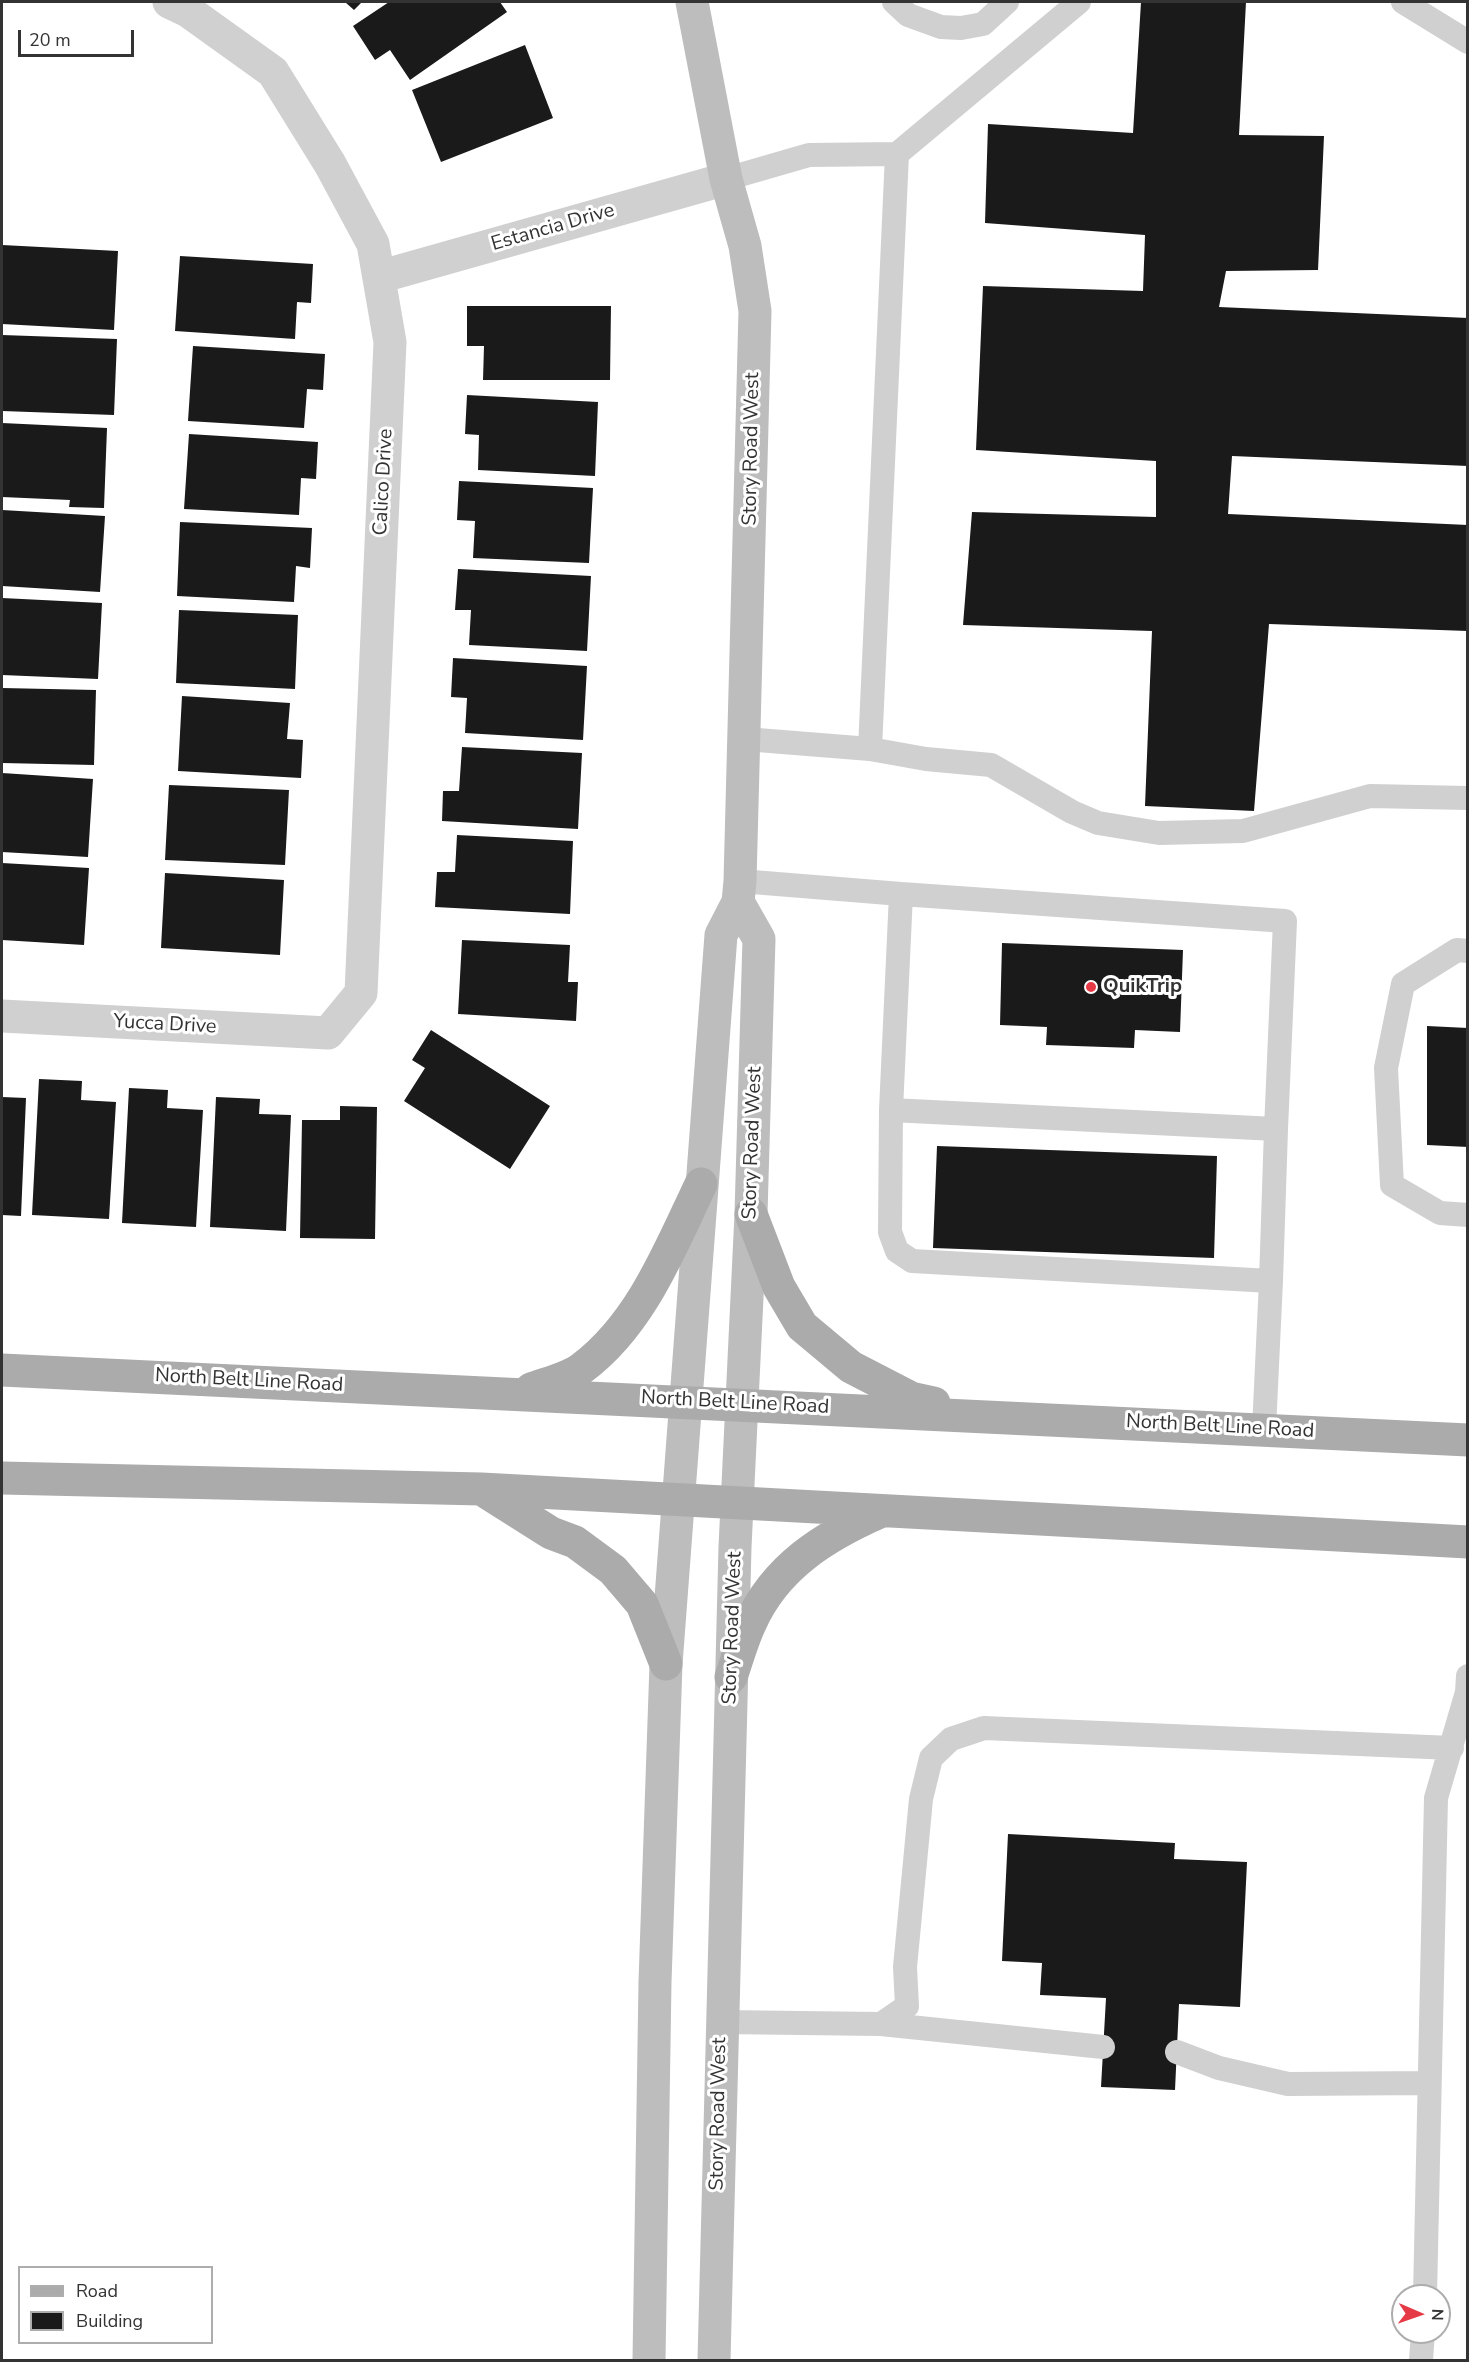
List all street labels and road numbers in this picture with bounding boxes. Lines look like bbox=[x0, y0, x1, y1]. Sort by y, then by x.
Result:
street label: Estancia Drive bbox=[489, 199, 617, 257]
street label: Story Road West bbox=[739, 372, 765, 526]
street label: Calico Drive bbox=[369, 428, 399, 536]
street label: Yucca Drive bbox=[113, 1010, 217, 1040]
street label: Story Road West bbox=[738, 1066, 768, 1220]
street label: North Belt Line Road bbox=[154, 1364, 344, 1398]
street label: North Belt Line Road bbox=[640, 1386, 830, 1420]
street label: North Belt Line Road bbox=[1125, 1410, 1315, 1444]
street label: Story Road West bbox=[718, 1551, 748, 1705]
street label: Story Road West bbox=[706, 2037, 732, 2191]

